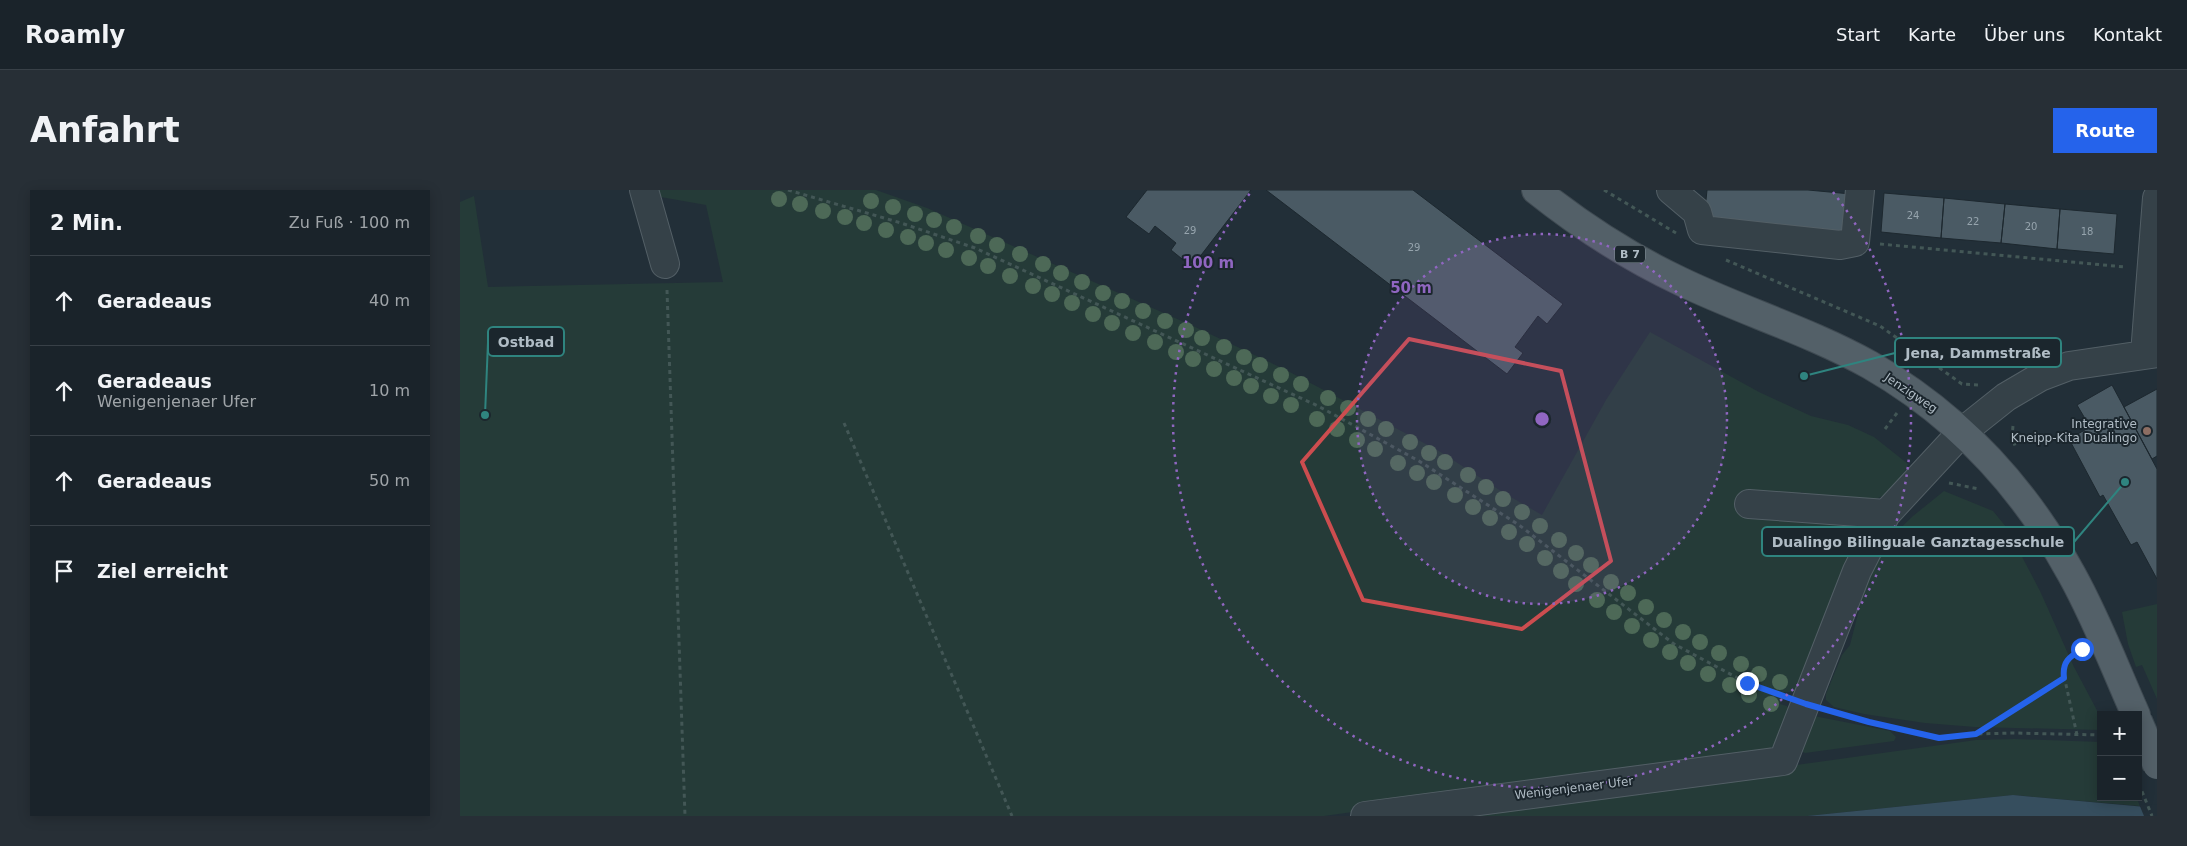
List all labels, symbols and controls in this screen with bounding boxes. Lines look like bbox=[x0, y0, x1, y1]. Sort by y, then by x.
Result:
text: Roamly bbox=[25, 21, 125, 49]
text: Start bbox=[1836, 24, 1880, 45]
text: Karte bbox=[1908, 24, 1956, 45]
text: Über uns bbox=[1984, 24, 2065, 45]
text: Kontakt bbox=[2093, 24, 2162, 45]
button: Route bbox=[2053, 108, 2157, 153]
text: Anfahrt bbox=[30, 110, 180, 150]
house number: 24 bbox=[1907, 210, 1919, 221]
text: 2 Min. bbox=[50, 211, 123, 235]
text: Zu Fuß · 100 m bbox=[289, 213, 410, 232]
house number: 22 bbox=[1967, 216, 1979, 227]
house number: 20 bbox=[2025, 221, 2037, 232]
house number: 29 bbox=[1184, 225, 1196, 236]
house number: 18 bbox=[2081, 226, 2093, 237]
house number: 29 bbox=[1408, 242, 1420, 253]
road number: B 7 bbox=[1615, 246, 1645, 262]
text: 100 m bbox=[1182, 254, 1234, 272]
text: 50 m bbox=[1390, 279, 1432, 297]
icon: ahead bbox=[50, 287, 78, 315]
text: Geradeaus bbox=[97, 290, 212, 312]
text: 40 m bbox=[369, 291, 410, 310]
callout: Ostbad bbox=[488, 327, 564, 356]
text: Ostbad bbox=[498, 334, 554, 350]
callout: Jena, Dammstraße bbox=[1895, 338, 2061, 367]
text: Jena, Dammstraße bbox=[1904, 345, 2051, 361]
text: Geradeaus bbox=[97, 370, 212, 392]
street label: Jenzigweg bbox=[1881, 370, 1940, 416]
icon: ahead bbox=[50, 377, 78, 405]
text: 10 m bbox=[369, 381, 410, 400]
text: Wenigenjenaer Ufer bbox=[97, 392, 256, 411]
centre of rings bbox=[1533, 410, 1551, 428]
place label: Integrative Kneipp-Kita Dualingo bbox=[2011, 417, 2137, 445]
marker: Integrative Kneipp-Kita Dualingo bbox=[2141, 425, 2153, 437]
icon: ahead bbox=[50, 467, 78, 495]
text: Geradeaus bbox=[97, 470, 212, 492]
text: 50 m bbox=[369, 471, 410, 490]
callout: Dualingo Bilinguale Ganztagesschule bbox=[1762, 527, 2074, 556]
text: Dualingo Bilinguale Ganztagesschule bbox=[1772, 534, 2064, 550]
icon: arrive bbox=[50, 557, 78, 585]
text: Ziel erreicht bbox=[97, 560, 228, 582]
route start bbox=[2071, 638, 2094, 661]
route end bbox=[1736, 672, 1759, 695]
map controls bbox=[2097, 711, 2142, 801]
button: + bbox=[2097, 711, 2142, 756]
button: − bbox=[2097, 756, 2142, 801]
street label: Wenigenjenaer Ufer bbox=[1514, 774, 1634, 802]

